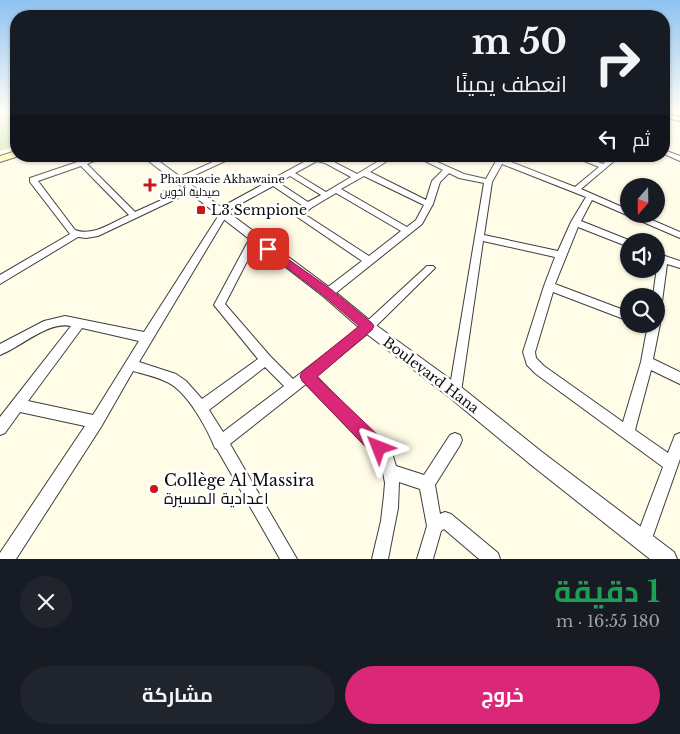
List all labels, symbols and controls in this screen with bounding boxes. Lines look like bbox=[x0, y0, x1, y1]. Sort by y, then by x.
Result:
text: 50 m bbox=[472, 20, 567, 63]
icon: right bbox=[585, 30, 650, 95]
text: انعطف يمينًا bbox=[455, 71, 567, 98]
icon: left bbox=[594, 125, 622, 153]
text: ثم bbox=[632, 128, 650, 151]
place label: Pharmacie Akhawaine صيدلية أخوين bbox=[160, 172, 285, 199]
north arrow bbox=[620, 178, 665, 222]
map controls bbox=[620, 178, 665, 333]
marker: Pharmacie Akhawaine صيدلية أخوين bbox=[144, 179, 156, 191]
place label: L3 Sempione bbox=[211, 201, 307, 219]
marker: L3 Sempione bbox=[195, 204, 207, 216]
pin bbox=[247, 228, 289, 270]
button: sound bbox=[620, 233, 665, 278]
icon: arrive bbox=[254, 235, 282, 263]
button: search bbox=[620, 288, 665, 333]
street label: Boulevard Hana bbox=[379, 333, 483, 417]
position arrow bbox=[352, 421, 404, 473]
place label: Collège Al Massira اعدادية المسيرة bbox=[164, 470, 315, 508]
marker: Collège Al Massira اعدادية المسيرة bbox=[148, 483, 160, 495]
text: 1 دقيقة bbox=[554, 573, 660, 610]
button: close bbox=[20, 576, 72, 628]
text: 180 m · 16:55 bbox=[556, 611, 660, 631]
button: مشاركة bbox=[20, 666, 335, 724]
button: خروج bbox=[345, 666, 660, 724]

